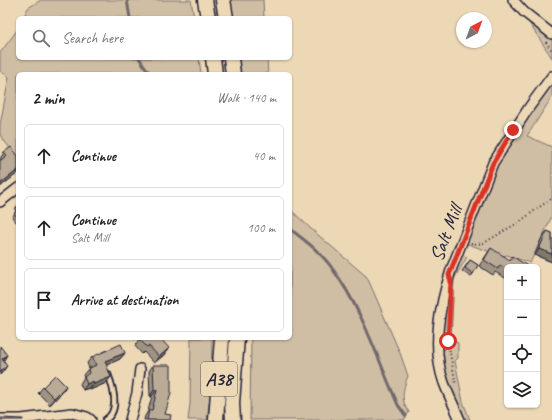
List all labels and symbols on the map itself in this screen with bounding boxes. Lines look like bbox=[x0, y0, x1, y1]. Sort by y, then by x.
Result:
north arrow bbox=[456, 12, 492, 48]
route end bbox=[504, 121, 522, 139]
street label: Salt Mill bbox=[424, 198, 469, 265]
route start bbox=[439, 332, 457, 350]
road number: A38 bbox=[201, 362, 237, 396]

